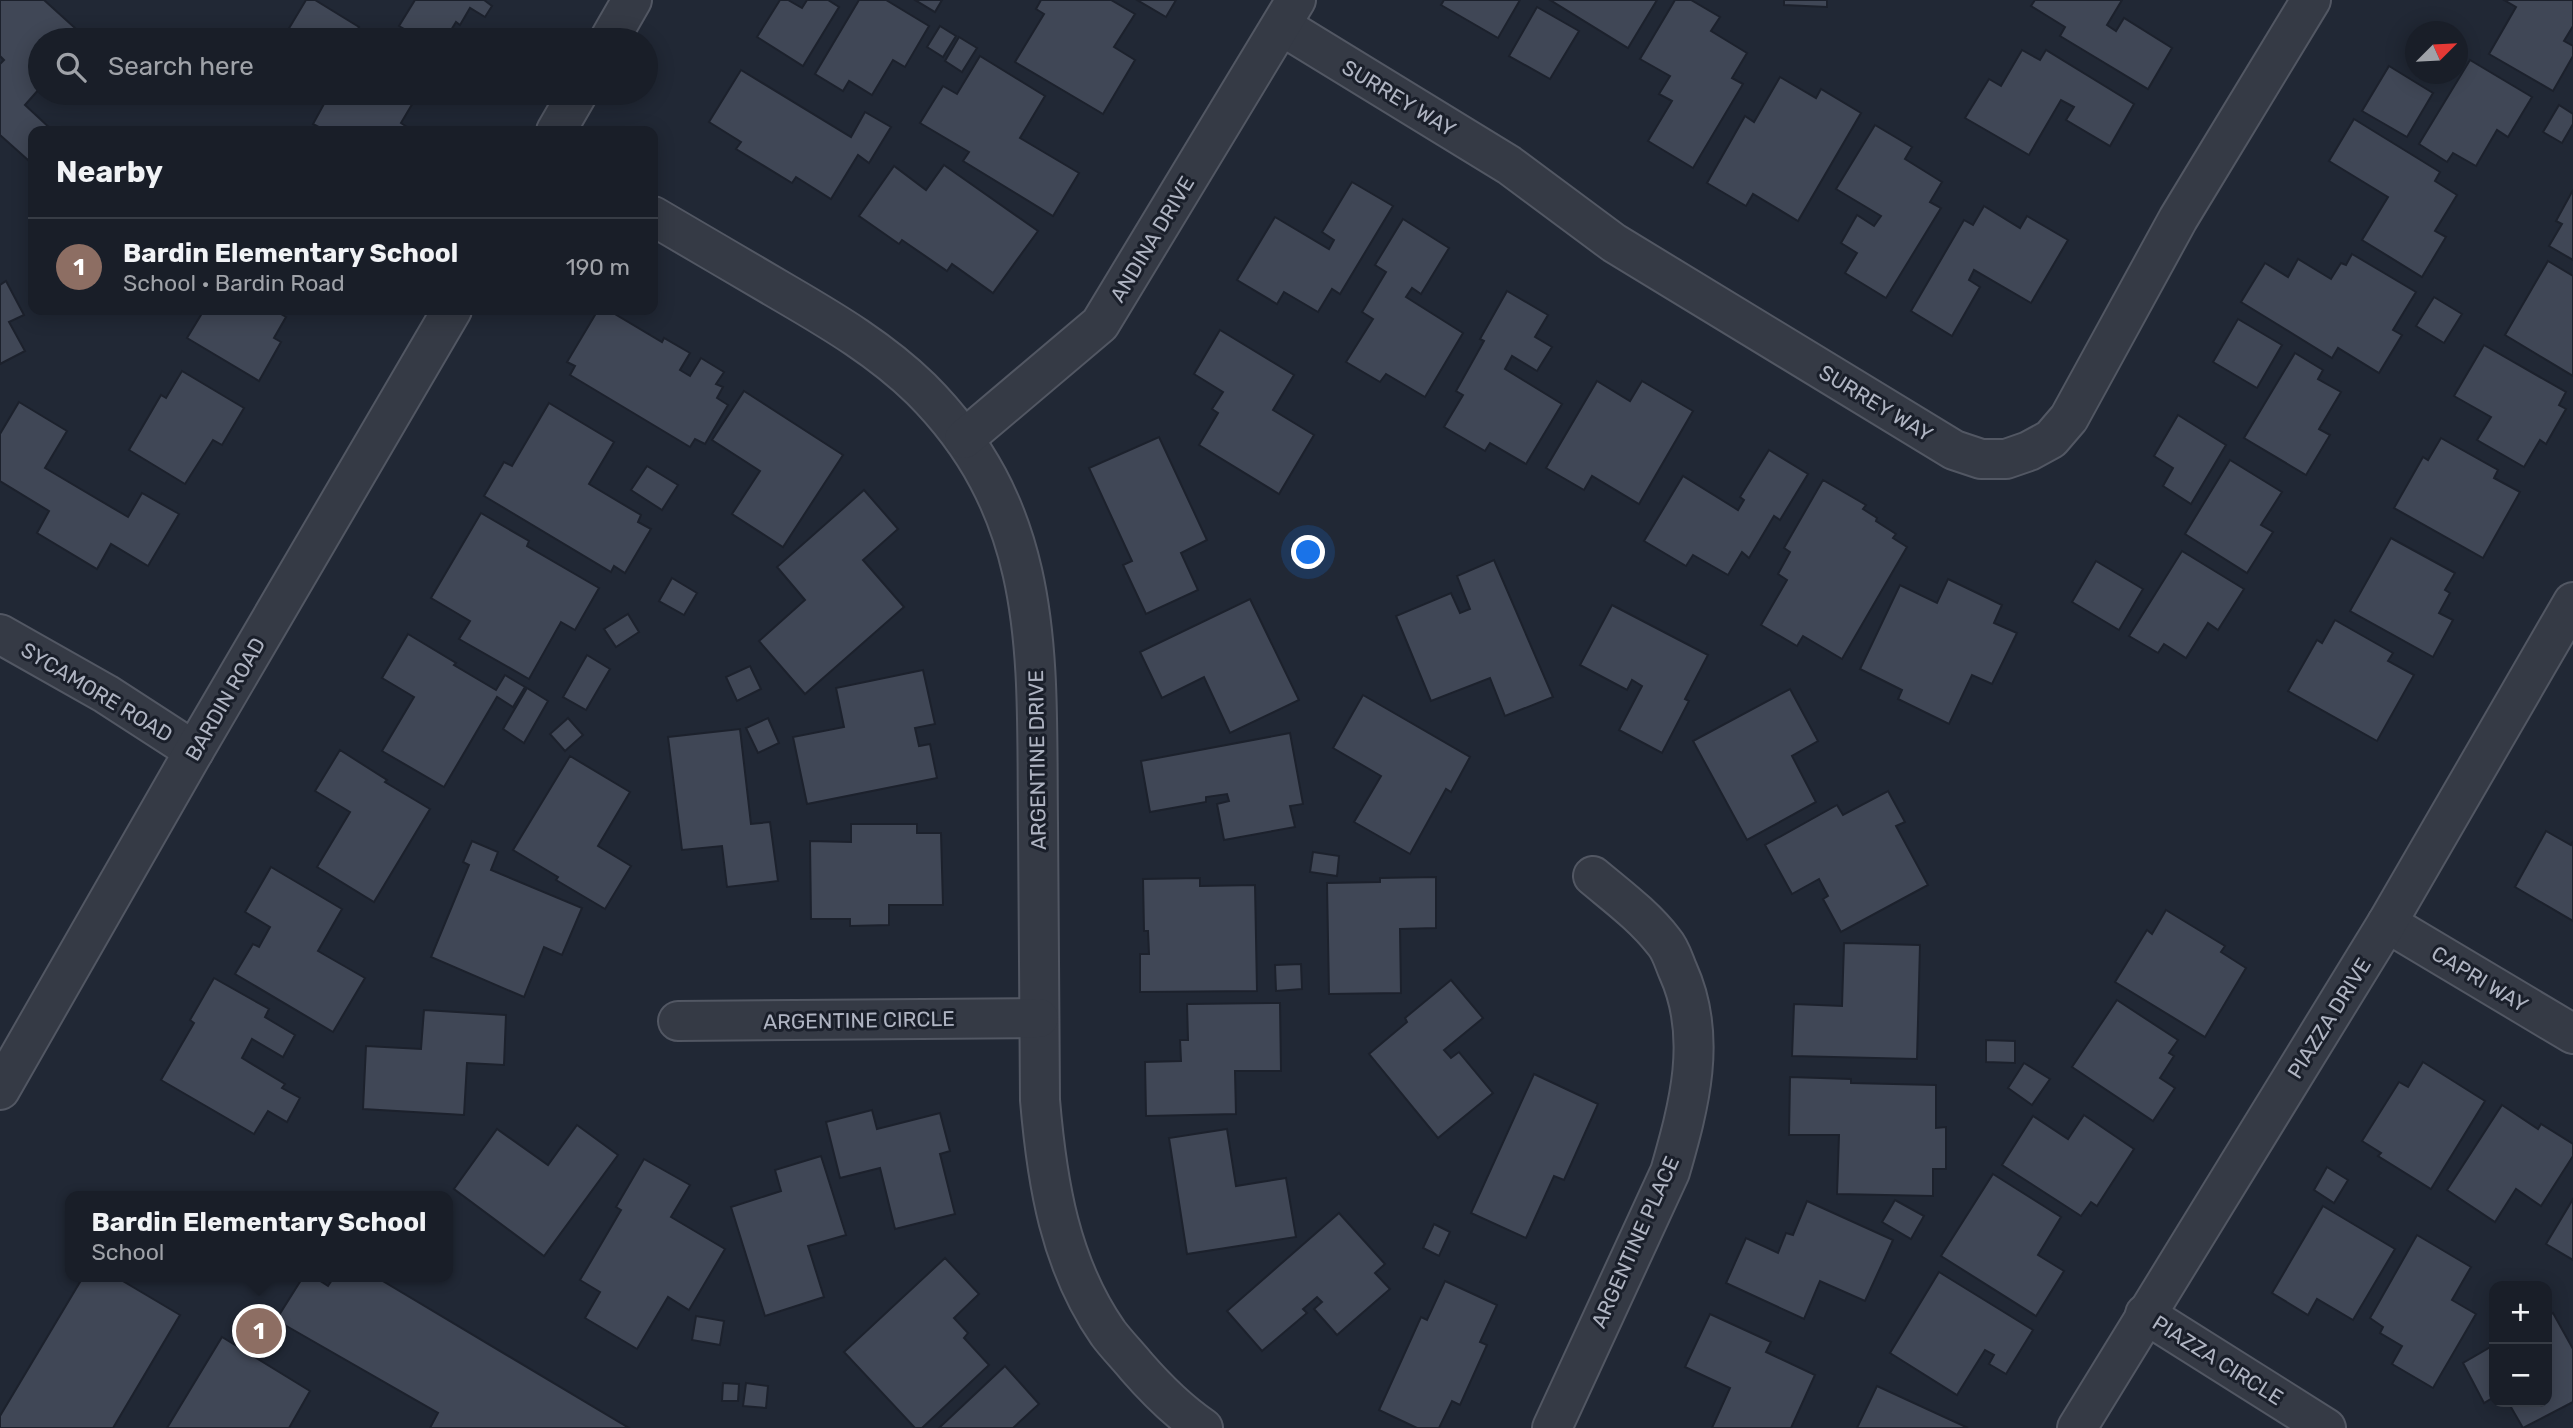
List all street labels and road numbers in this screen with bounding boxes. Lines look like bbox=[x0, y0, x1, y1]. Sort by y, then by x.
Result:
street label: SURREY WAY bbox=[1338, 54, 1460, 142]
street label: ANDINA DRIVE bbox=[1105, 171, 1199, 307]
street label: SURREY WAY bbox=[1815, 359, 1937, 447]
street label: BARDIN ROAD bbox=[180, 633, 270, 765]
street label: SYCAMORE ROAD bbox=[17, 637, 177, 747]
street label: ARGENTINE DRIVE bbox=[1023, 670, 1051, 850]
street label: CAPRI WAY bbox=[2427, 940, 2533, 1018]
street label: PIAZZA DRIVE bbox=[2282, 953, 2376, 1083]
street label: ARGENTINE CIRCLE bbox=[763, 1006, 955, 1034]
street label: ARGENTINE PLACE bbox=[1586, 1152, 1684, 1332]
street label: PIAZZA CIRCLE bbox=[2148, 1310, 2288, 1410]

